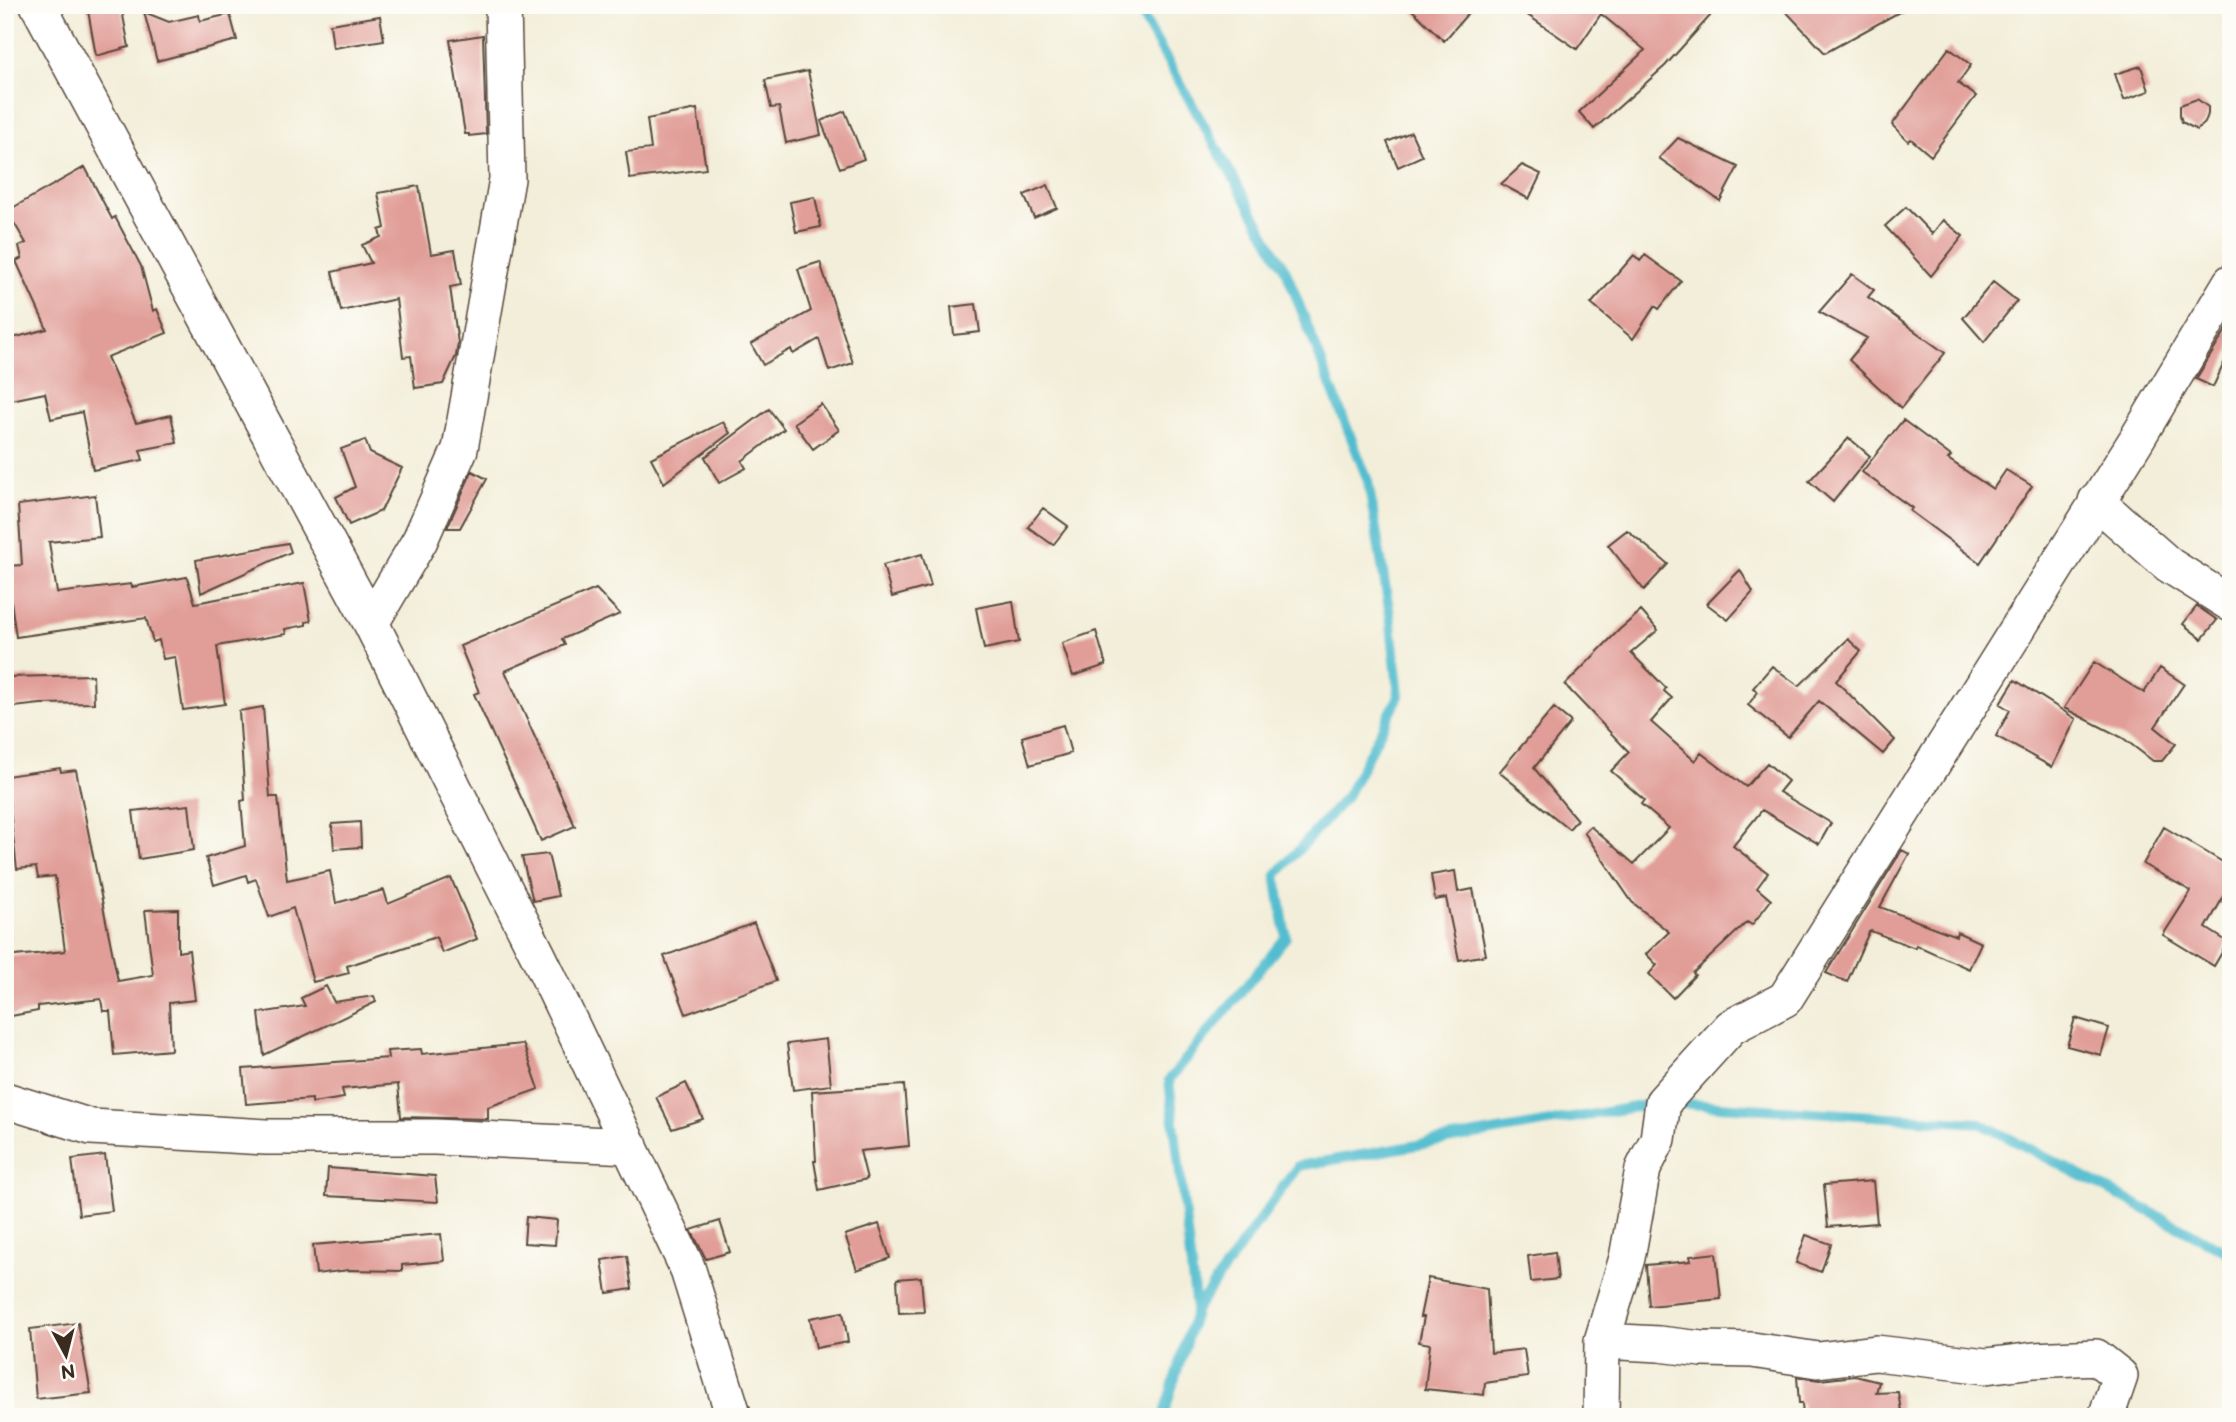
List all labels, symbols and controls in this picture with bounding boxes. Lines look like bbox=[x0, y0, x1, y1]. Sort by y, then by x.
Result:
north arrow bbox=[32, 1320, 102, 1390]
text: N bbox=[59, 1358, 76, 1383]

